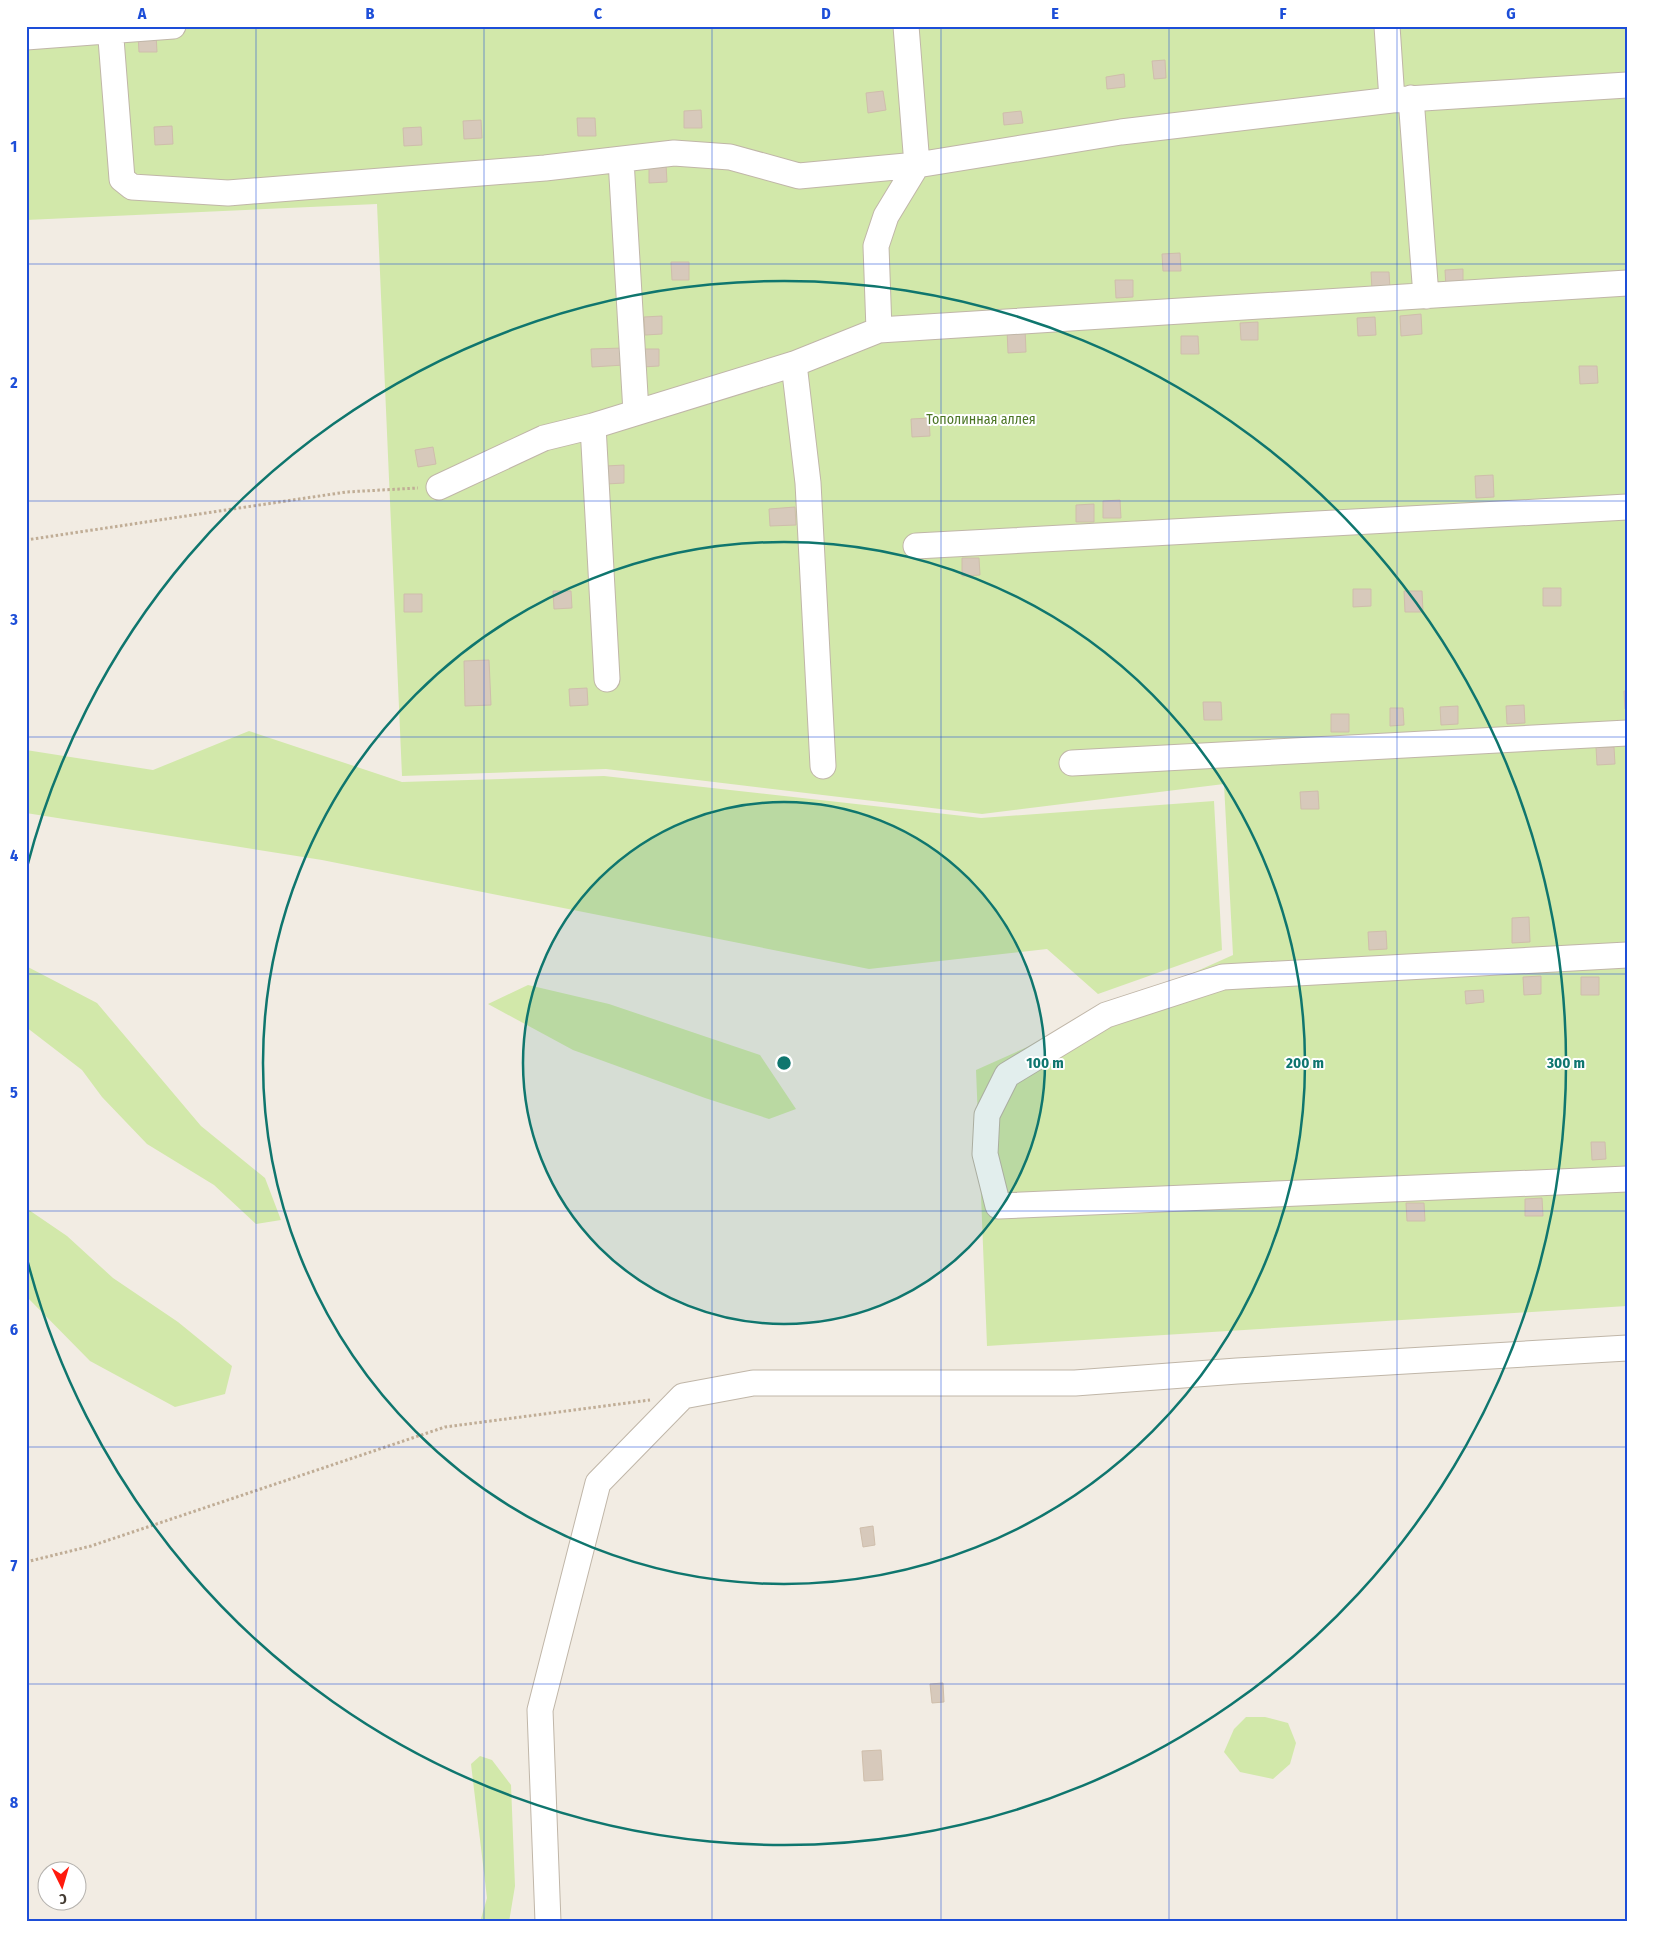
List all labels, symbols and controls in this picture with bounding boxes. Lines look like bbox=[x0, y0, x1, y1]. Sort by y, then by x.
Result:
text: A bbox=[137, 4, 147, 23]
text: B bbox=[366, 4, 375, 23]
text: C bbox=[594, 4, 603, 23]
text: D bbox=[821, 4, 831, 23]
text: E bbox=[1051, 4, 1059, 23]
text: F bbox=[1279, 4, 1287, 23]
text: G bbox=[1506, 4, 1516, 23]
text: 1 bbox=[11, 137, 17, 156]
text: 2 bbox=[9, 373, 18, 392]
park label: Тополинная аллея bbox=[926, 411, 1036, 428]
text: 3 bbox=[9, 610, 18, 629]
text: 4 bbox=[10, 846, 18, 865]
centre of rings bbox=[775, 1054, 793, 1072]
text: 100 m bbox=[1026, 1054, 1064, 1072]
text: 200 m bbox=[1285, 1054, 1324, 1072]
text: 300 m bbox=[1546, 1054, 1585, 1072]
text: 5 bbox=[10, 1083, 18, 1102]
text: 6 bbox=[10, 1320, 18, 1339]
text: 7 bbox=[11, 1556, 18, 1575]
text: 8 bbox=[10, 1793, 19, 1812]
north arrow bbox=[38, 1860, 88, 1910]
text: С bbox=[58, 1890, 67, 1907]

